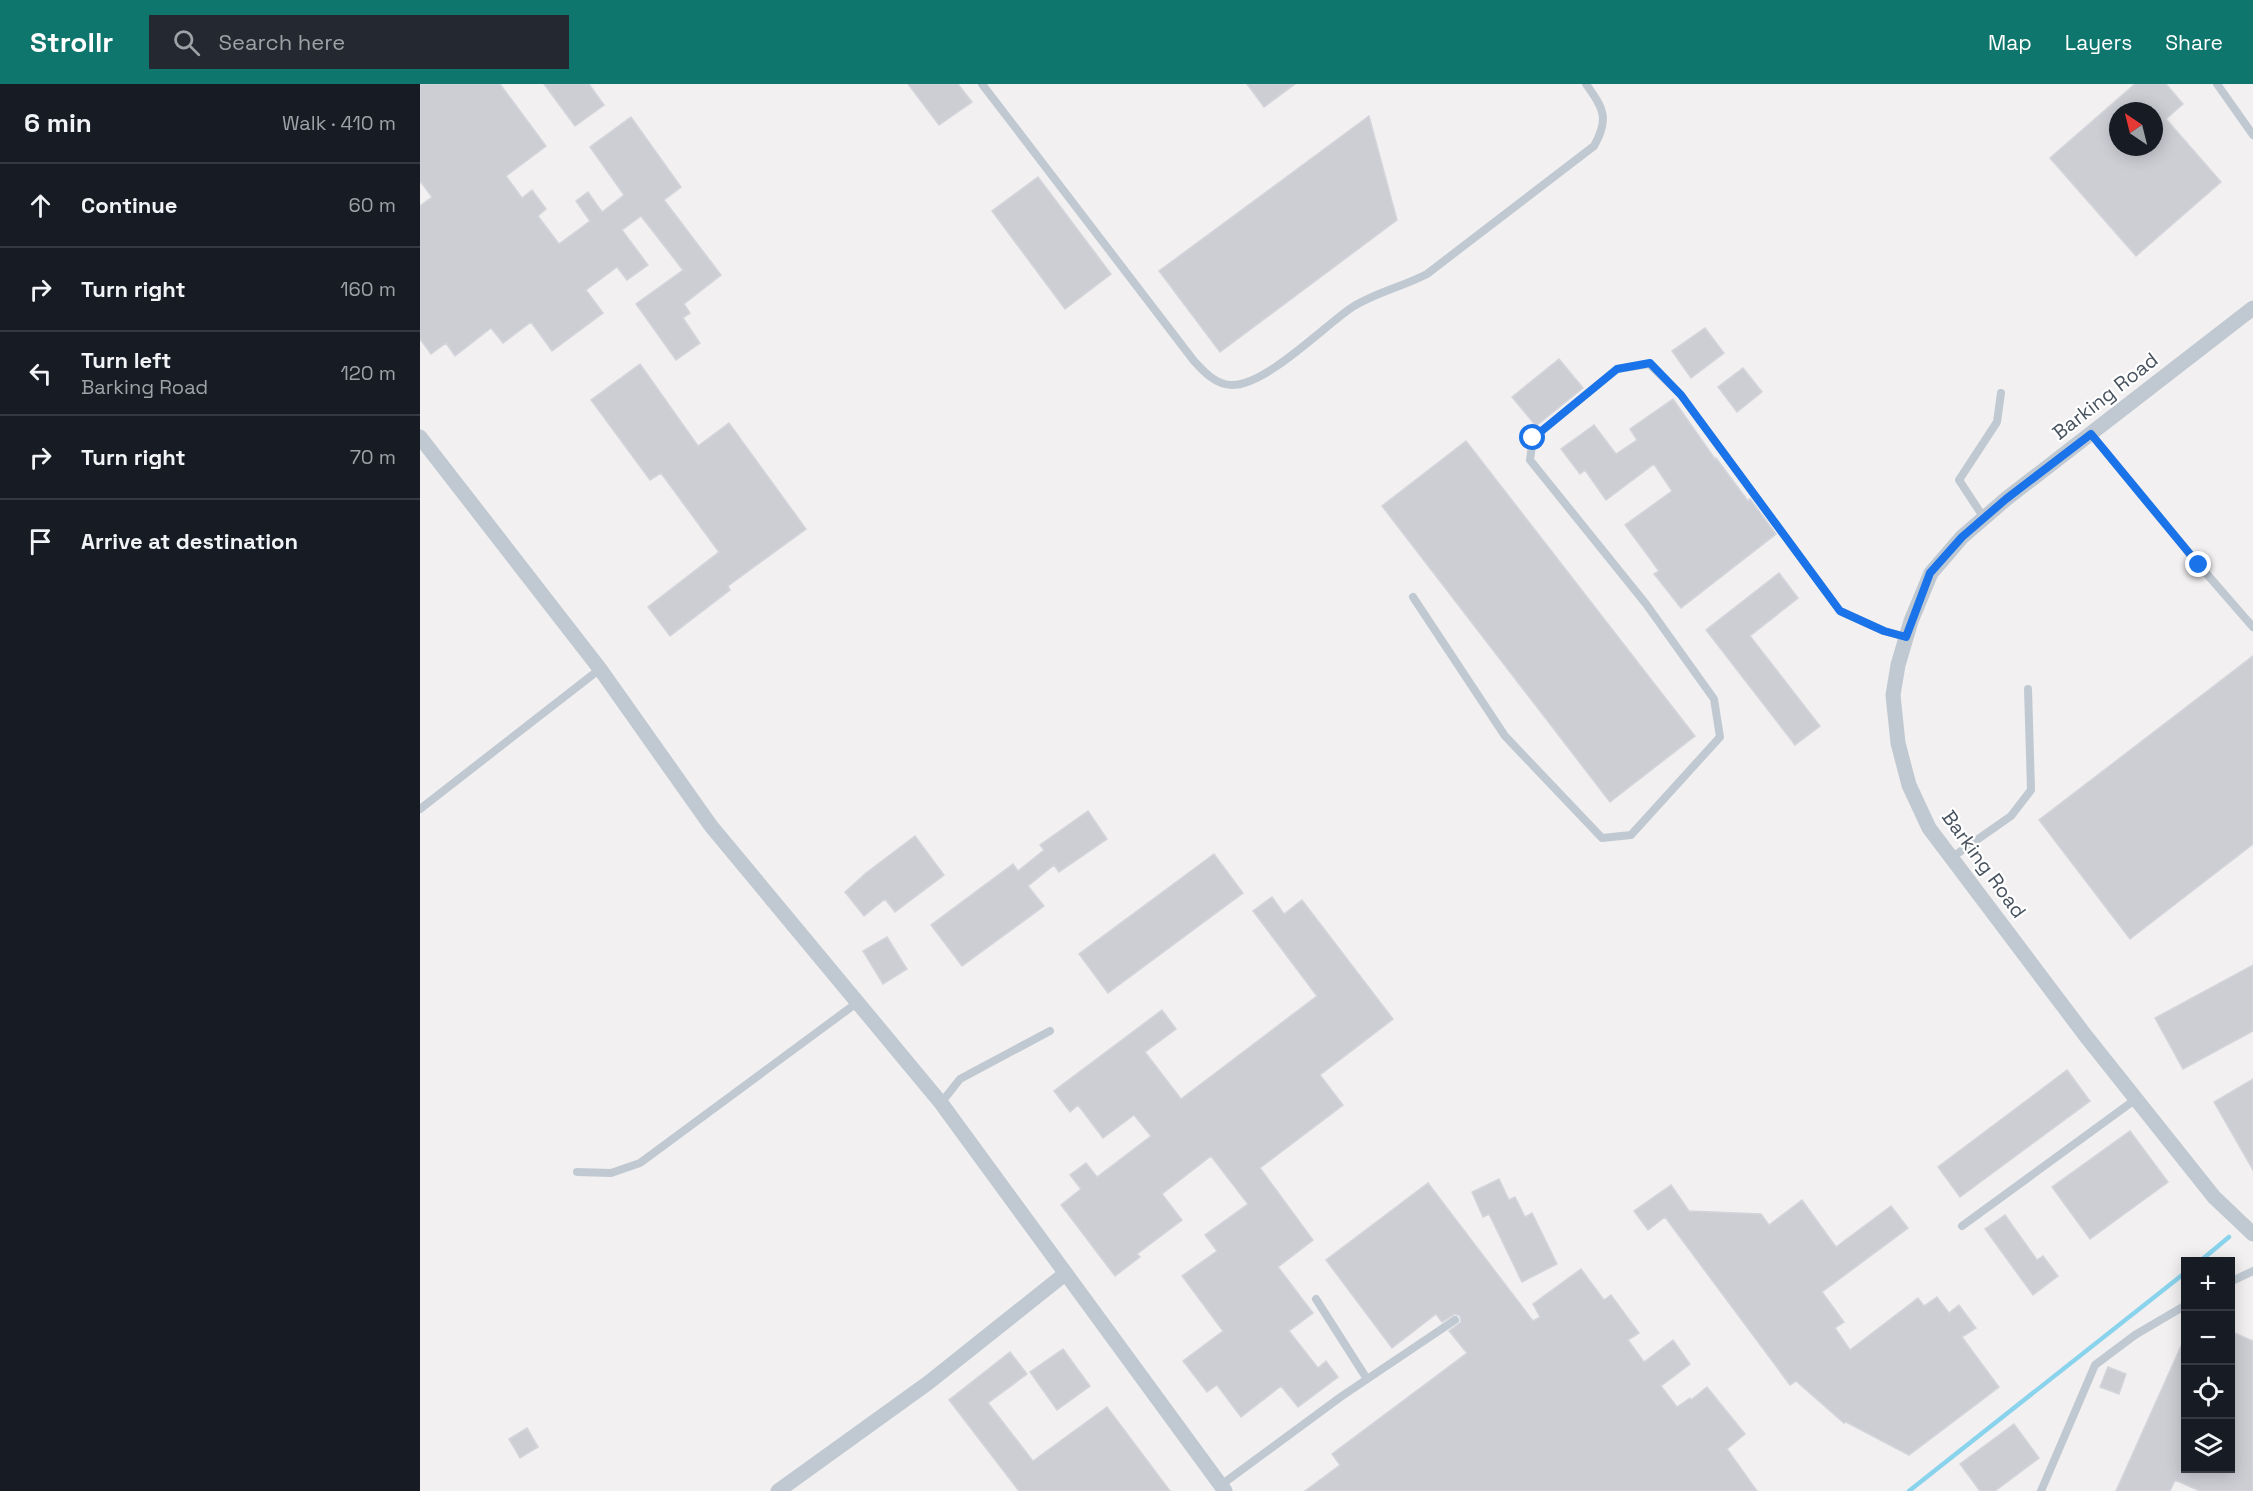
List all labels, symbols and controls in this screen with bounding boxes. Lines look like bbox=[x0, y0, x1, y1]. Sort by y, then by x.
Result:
search box bbox=[149, 15, 569, 69]
text: Strollr bbox=[30, 24, 113, 60]
icon: search bbox=[170, 26, 203, 59]
text: Search here bbox=[218, 28, 345, 56]
text: Map bbox=[1988, 29, 2032, 56]
text: Layers bbox=[2065, 29, 2132, 56]
text: Share bbox=[2165, 29, 2223, 56]
north arrow bbox=[2109, 102, 2163, 156]
text: 6 min bbox=[24, 106, 92, 140]
text: Walk · 410 m bbox=[282, 110, 396, 136]
icon: ahead bbox=[24, 189, 57, 222]
text: Continue bbox=[81, 191, 177, 219]
text: 60 m bbox=[349, 192, 396, 218]
icon: right bbox=[24, 273, 57, 306]
text: Turn right bbox=[81, 275, 186, 303]
text: 160 m bbox=[340, 276, 396, 302]
text: Turn left bbox=[81, 346, 171, 374]
street label: Barking Road bbox=[2047, 347, 2163, 445]
icon: left bbox=[24, 357, 57, 390]
text: 120 m bbox=[340, 360, 396, 386]
text: Barking Road bbox=[81, 374, 208, 400]
route start bbox=[1519, 424, 1545, 450]
icon: right bbox=[24, 441, 57, 474]
text: Turn right bbox=[81, 443, 186, 471]
text: 70 m bbox=[350, 444, 396, 470]
icon: arrive bbox=[24, 525, 57, 558]
text: Arrive at destination bbox=[81, 527, 298, 555]
route end bbox=[2185, 551, 2211, 577]
street label: Barking Road bbox=[1936, 805, 2032, 923]
map controls bbox=[2181, 1257, 2235, 1473]
button: + bbox=[2181, 1257, 2235, 1311]
button: − bbox=[2181, 1311, 2235, 1365]
button: locate bbox=[2181, 1365, 2235, 1419]
button: layers bbox=[2181, 1419, 2235, 1473]

